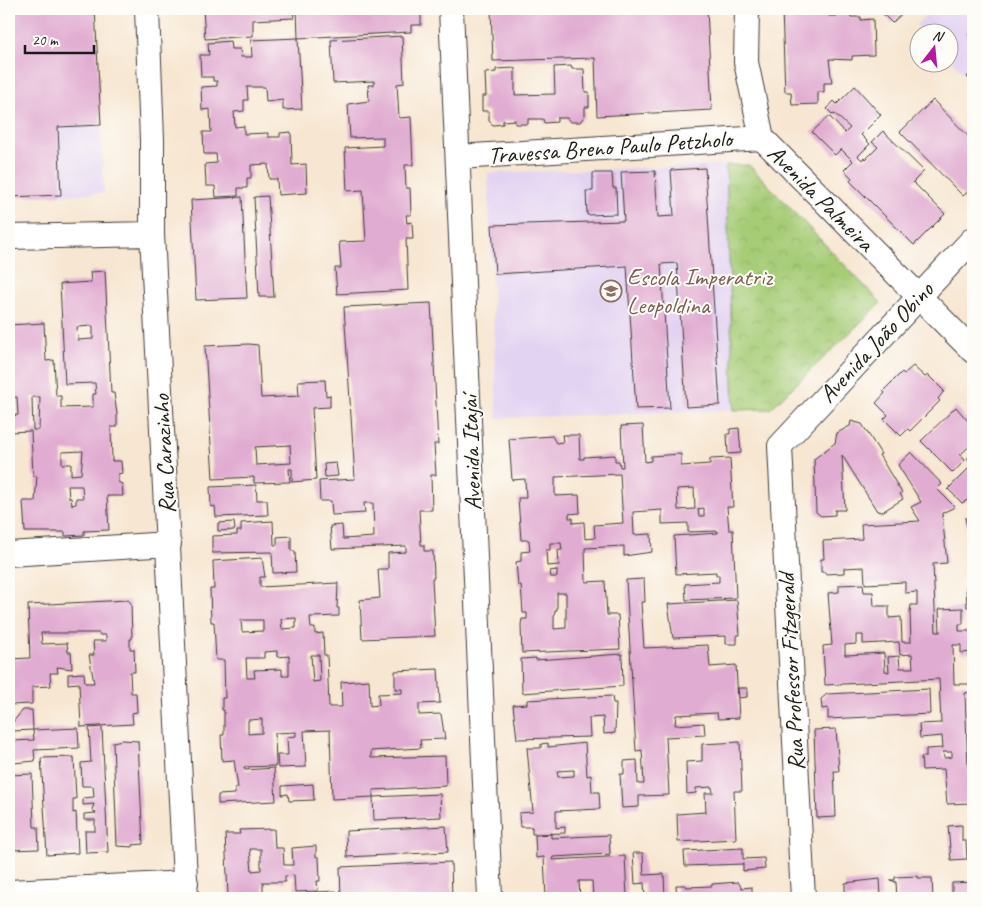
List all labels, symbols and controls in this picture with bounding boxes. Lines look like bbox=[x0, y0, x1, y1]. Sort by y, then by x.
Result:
scale bar bbox=[25, 22, 94, 54]
north arrow bbox=[910, 22, 960, 72]
text: N bbox=[931, 27, 946, 46]
text: 20 m bbox=[32, 31, 59, 50]
street label: Travessa Breno Paulo Petzholo bbox=[487, 123, 735, 170]
street label: Avenida Palmeira bbox=[761, 138, 882, 259]
place label: Escola Imperatriz Leopoldina bbox=[627, 262, 773, 320]
street label: Avenida João Obino bbox=[812, 274, 941, 409]
school or university icon: Escola Imperatriz Leopoldina bbox=[599, 279, 623, 303]
street label: Avenida Itajaí bbox=[454, 390, 488, 511]
street label: Rua Carazinho bbox=[146, 392, 182, 514]
street label: Rua Professor Fitzgerald bbox=[771, 569, 811, 771]

